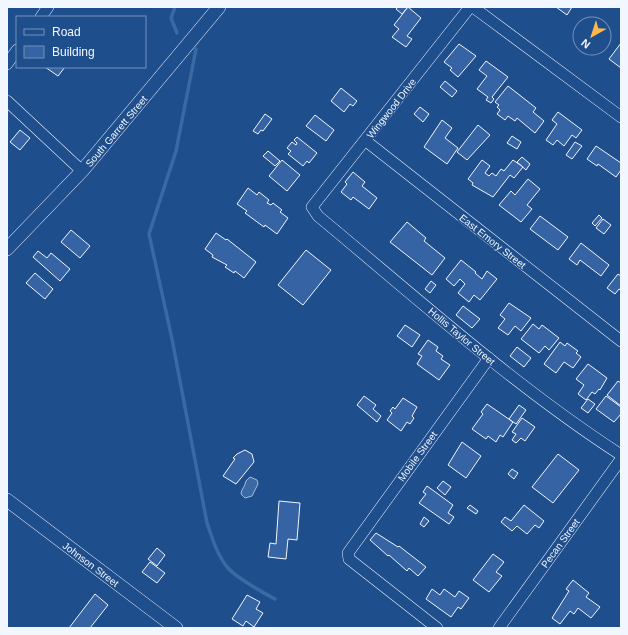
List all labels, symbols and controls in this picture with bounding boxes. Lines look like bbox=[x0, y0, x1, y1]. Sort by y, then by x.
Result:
legend bbox=[16, 16, 146, 68]
north arrow bbox=[572, 16, 612, 56]
text: Road bbox=[52, 25, 81, 39]
text: N bbox=[579, 37, 593, 51]
text: Building bbox=[52, 45, 95, 59]
street label: Wingwood Drive bbox=[365, 76, 418, 140]
street label: South Garrett Street bbox=[83, 93, 149, 169]
street label: East Emory Street bbox=[457, 212, 528, 271]
street label: Hollis Taylor Street bbox=[426, 305, 497, 367]
street label: Mobile Street bbox=[396, 429, 439, 483]
street label: Pecan Street bbox=[539, 516, 582, 570]
street label: Johnson Street bbox=[61, 540, 121, 589]

